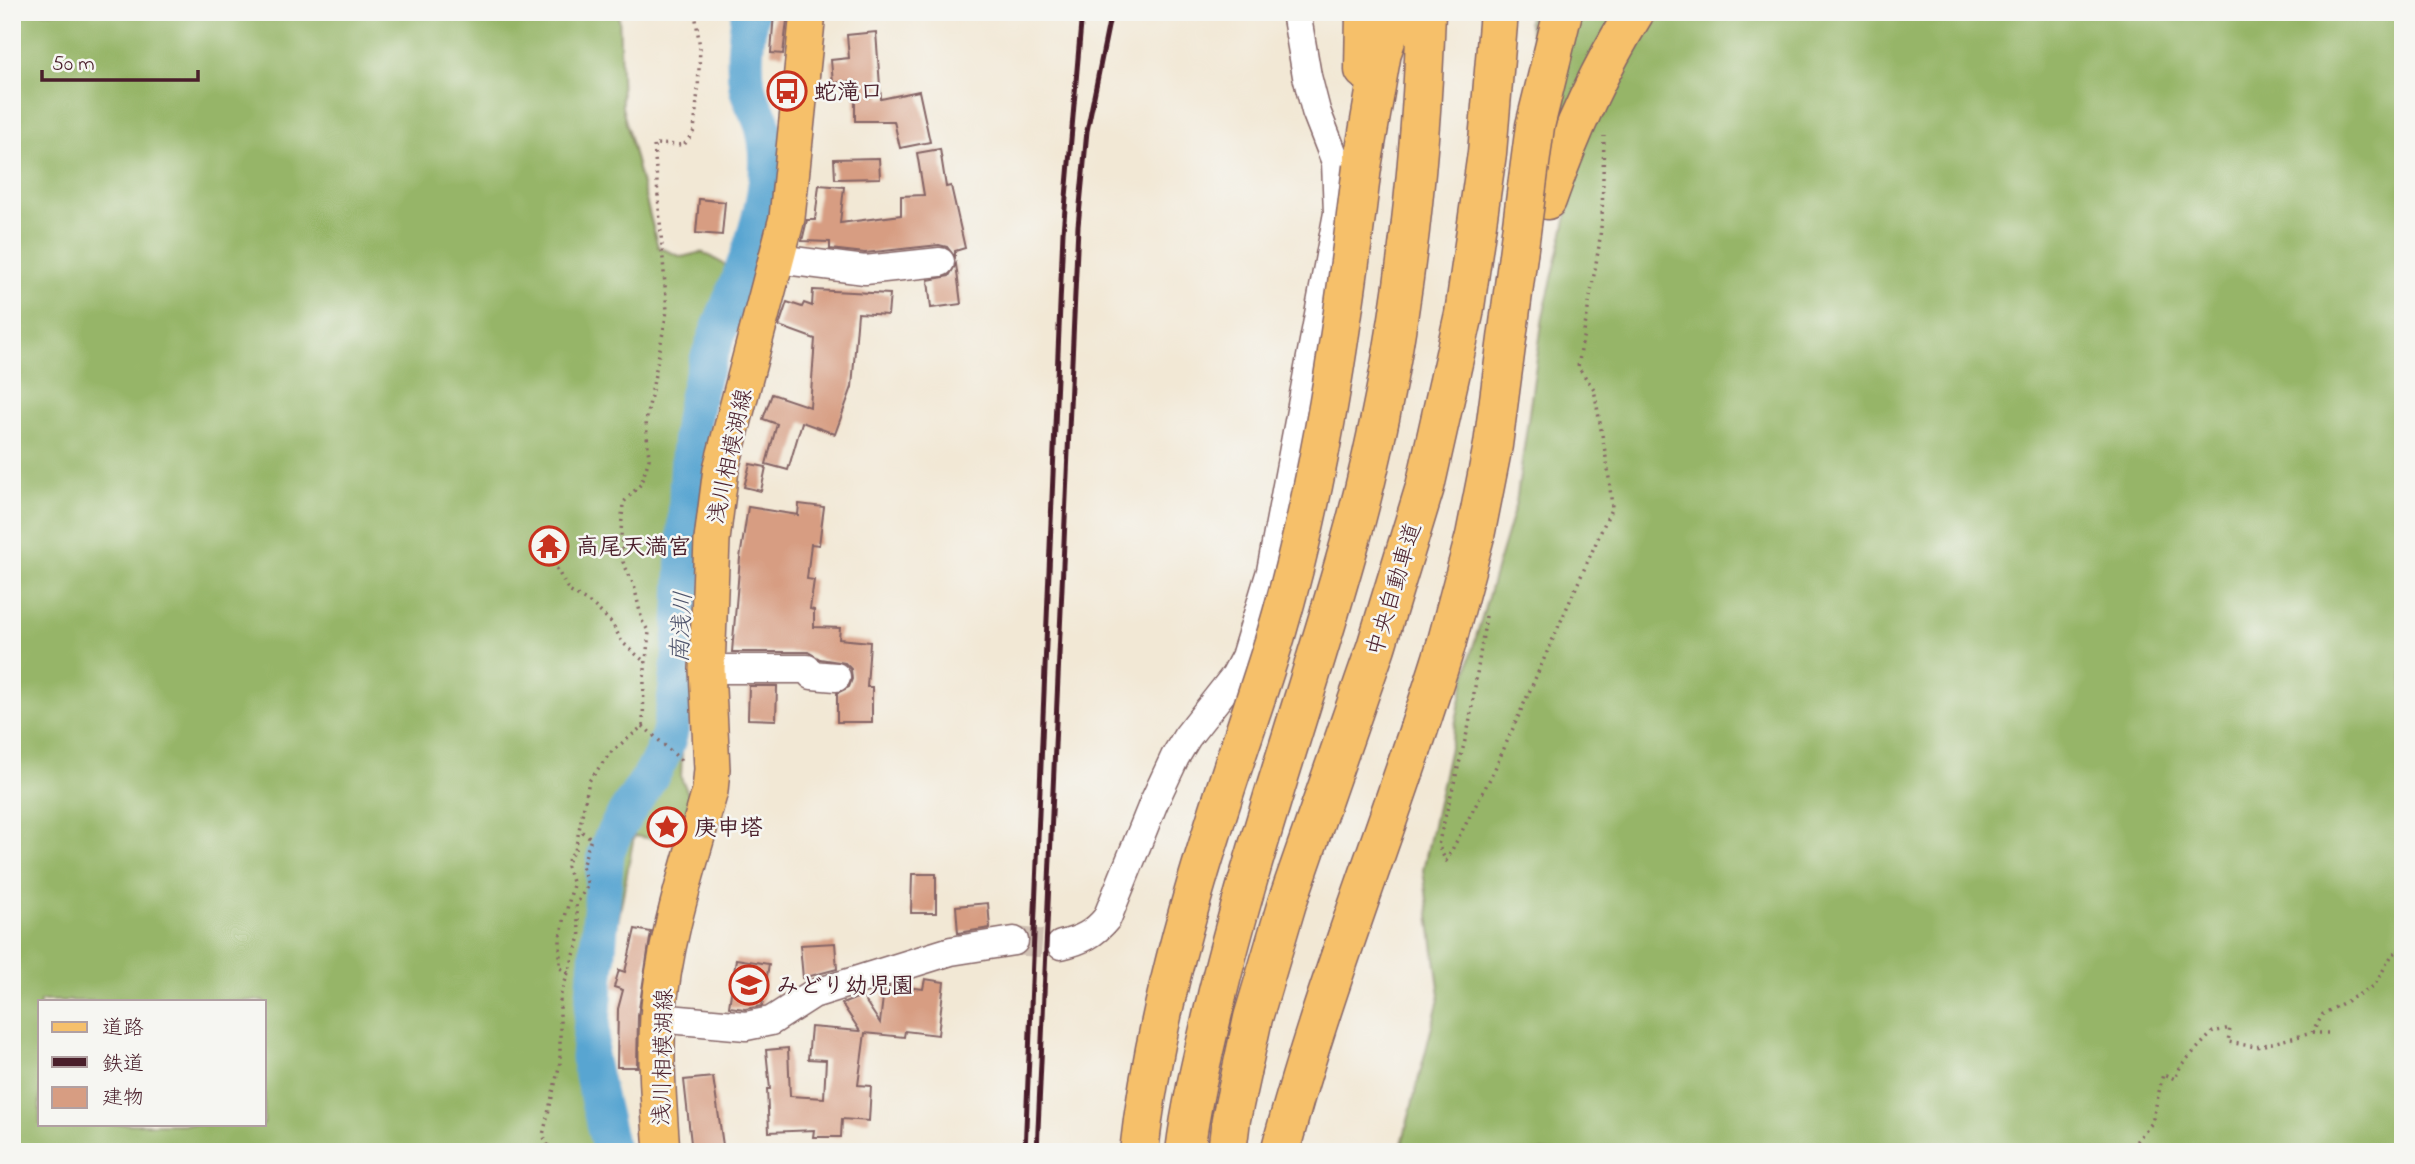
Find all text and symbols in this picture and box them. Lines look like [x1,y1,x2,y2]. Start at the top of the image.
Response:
scale bar [42,38,198,82]
text: 50 m [52,50,95,80]
bus stop icon: 蛇滝口 [766,70,808,112]
place label: 蛇滝口 [814,77,883,110]
street label: 浅川相模湖線 [701,386,762,527]
street label: 中央自動車道 [1359,519,1431,661]
temple icon: 高尾天満宮 [528,525,570,567]
place label: 高尾天満宮 [576,532,691,565]
water label: 南浅川 [664,590,703,664]
place icon: 庚申塔 [646,806,688,848]
place label: 庚申塔 [694,813,763,846]
school or university icon: みどり幼児園 [728,964,770,1006]
place label: みどり幼児園 [776,971,914,1004]
street label: 浅川相模湖線 [647,988,682,1126]
legend [38,1000,266,1126]
text: 道路 [102,1014,144,1044]
text: 鉄道 [102,1050,144,1080]
text: 建物 [102,1084,144,1114]

